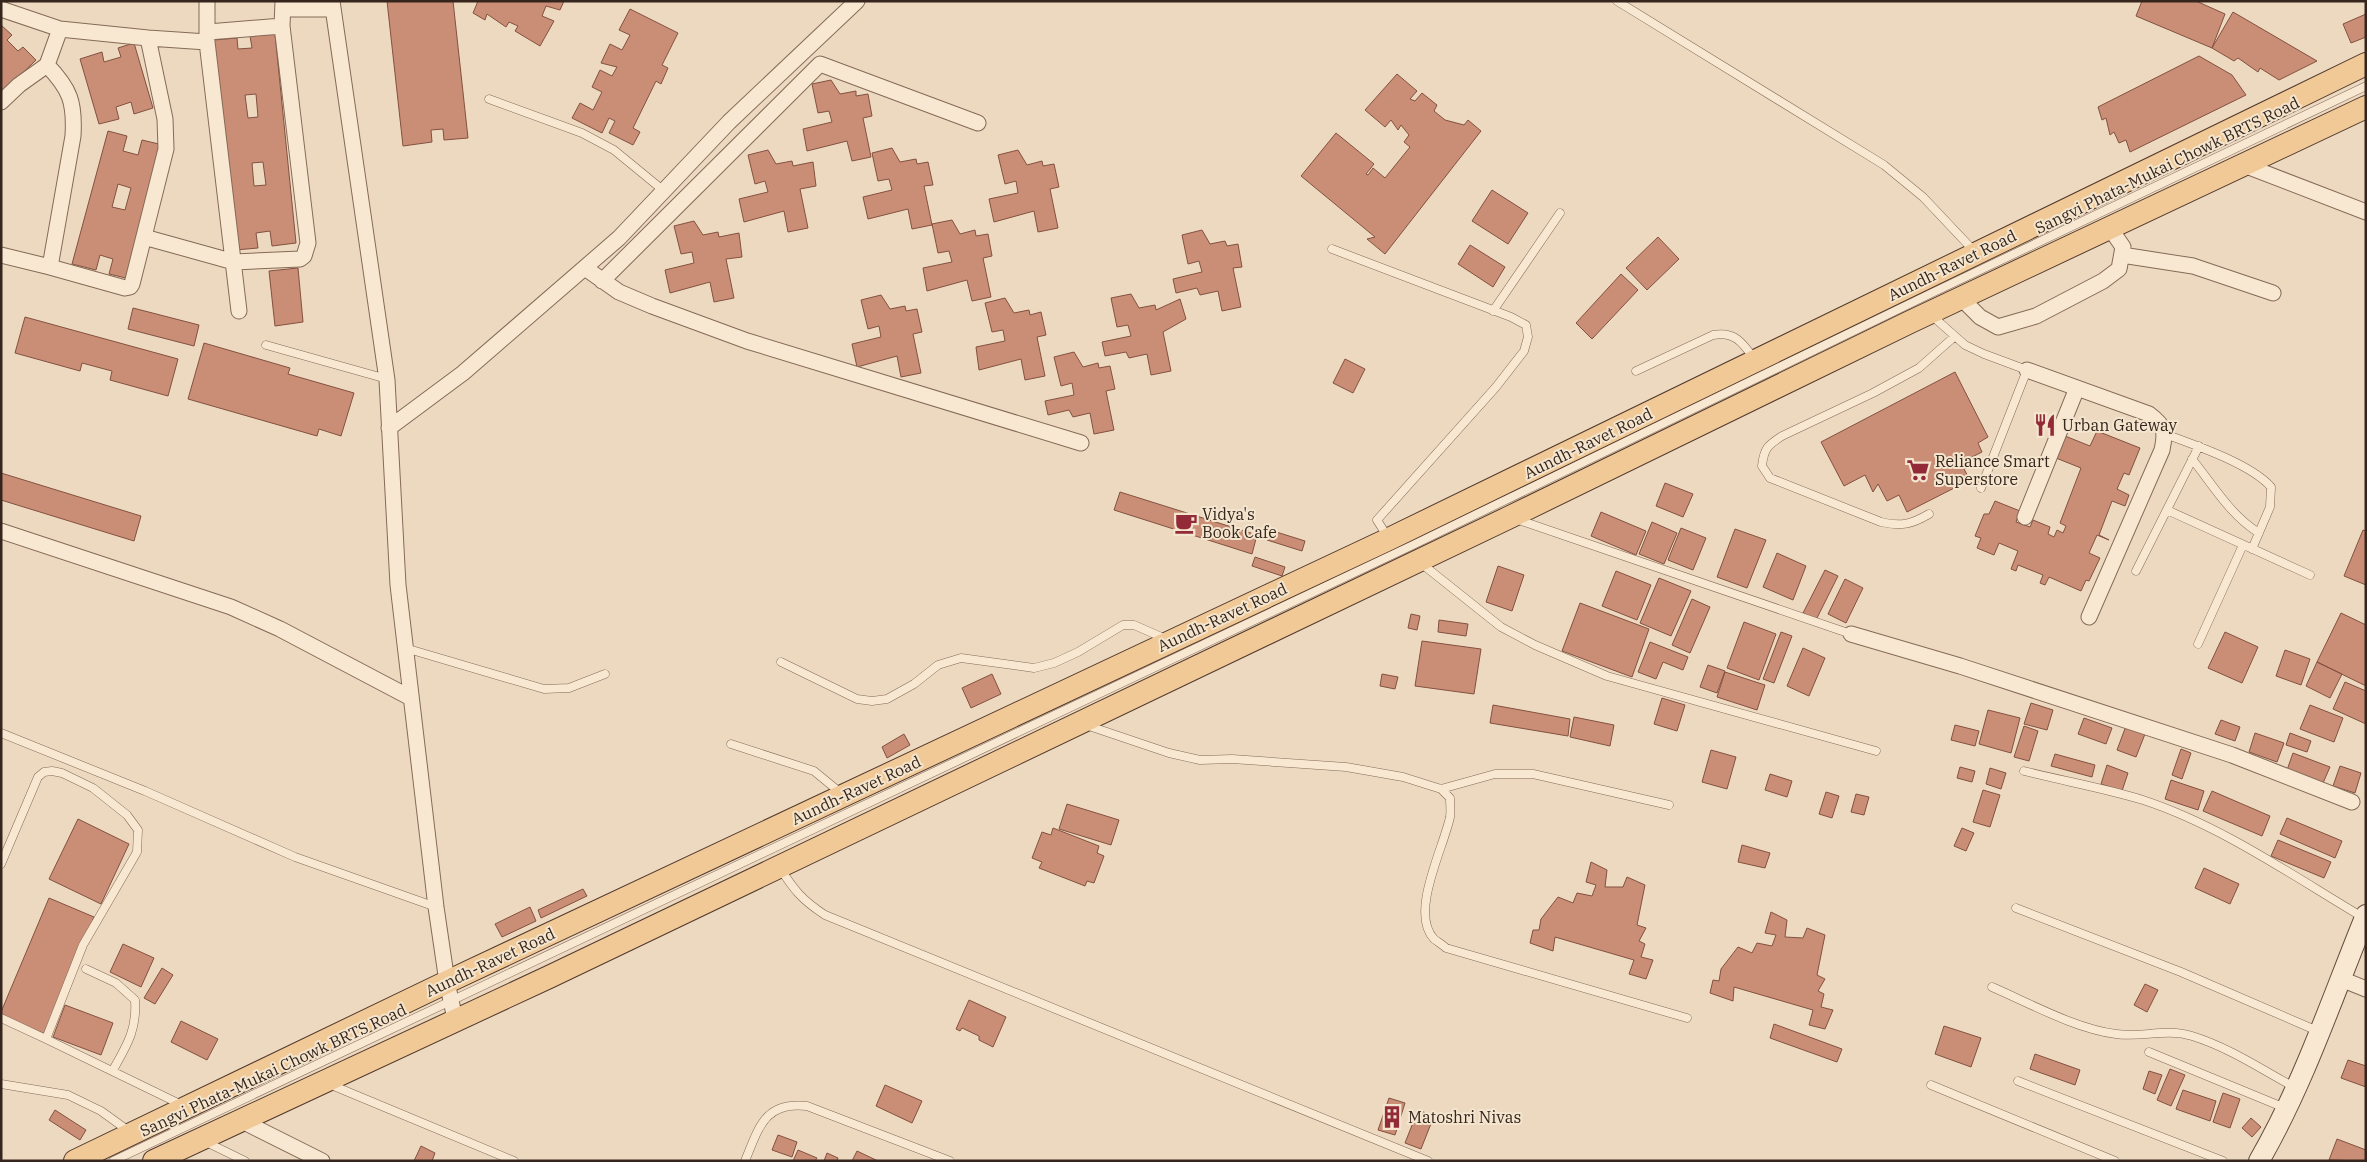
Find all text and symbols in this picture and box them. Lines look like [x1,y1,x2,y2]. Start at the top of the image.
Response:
street label: Sangvi Phata-Mukai Chowk BRTS Road [2031,92,2303,238]
street label: Aundh-Ravet Road [1884,225,2020,305]
street label: Aundh-Ravet Road [1520,403,1656,483]
restaurant icon: Urban Gateway [2032,412,2058,438]
place label: Urban Gateway [2062,415,2178,435]
place label: Reliance Smart Superstore [1935,451,2050,489]
supermarket icon: Reliance Smart Superstore [1905,457,1931,483]
place label: Vidya's Book Cafe [1202,504,1277,542]
cafe icon: Vidya's Book Cafe [1173,510,1199,536]
street label: Aundh-Ravet Road [1154,578,1290,656]
street label: Aundh-Ravet Road [788,751,924,829]
street label: Aundh-Ravet Road [422,923,558,1001]
street label: Sangvi Phata-Mukai Chowk BRTS Road [137,999,410,1141]
building icon: Matoshri Nivas [1379,1104,1405,1130]
place label: Matoshri Nivas [1408,1107,1521,1127]

